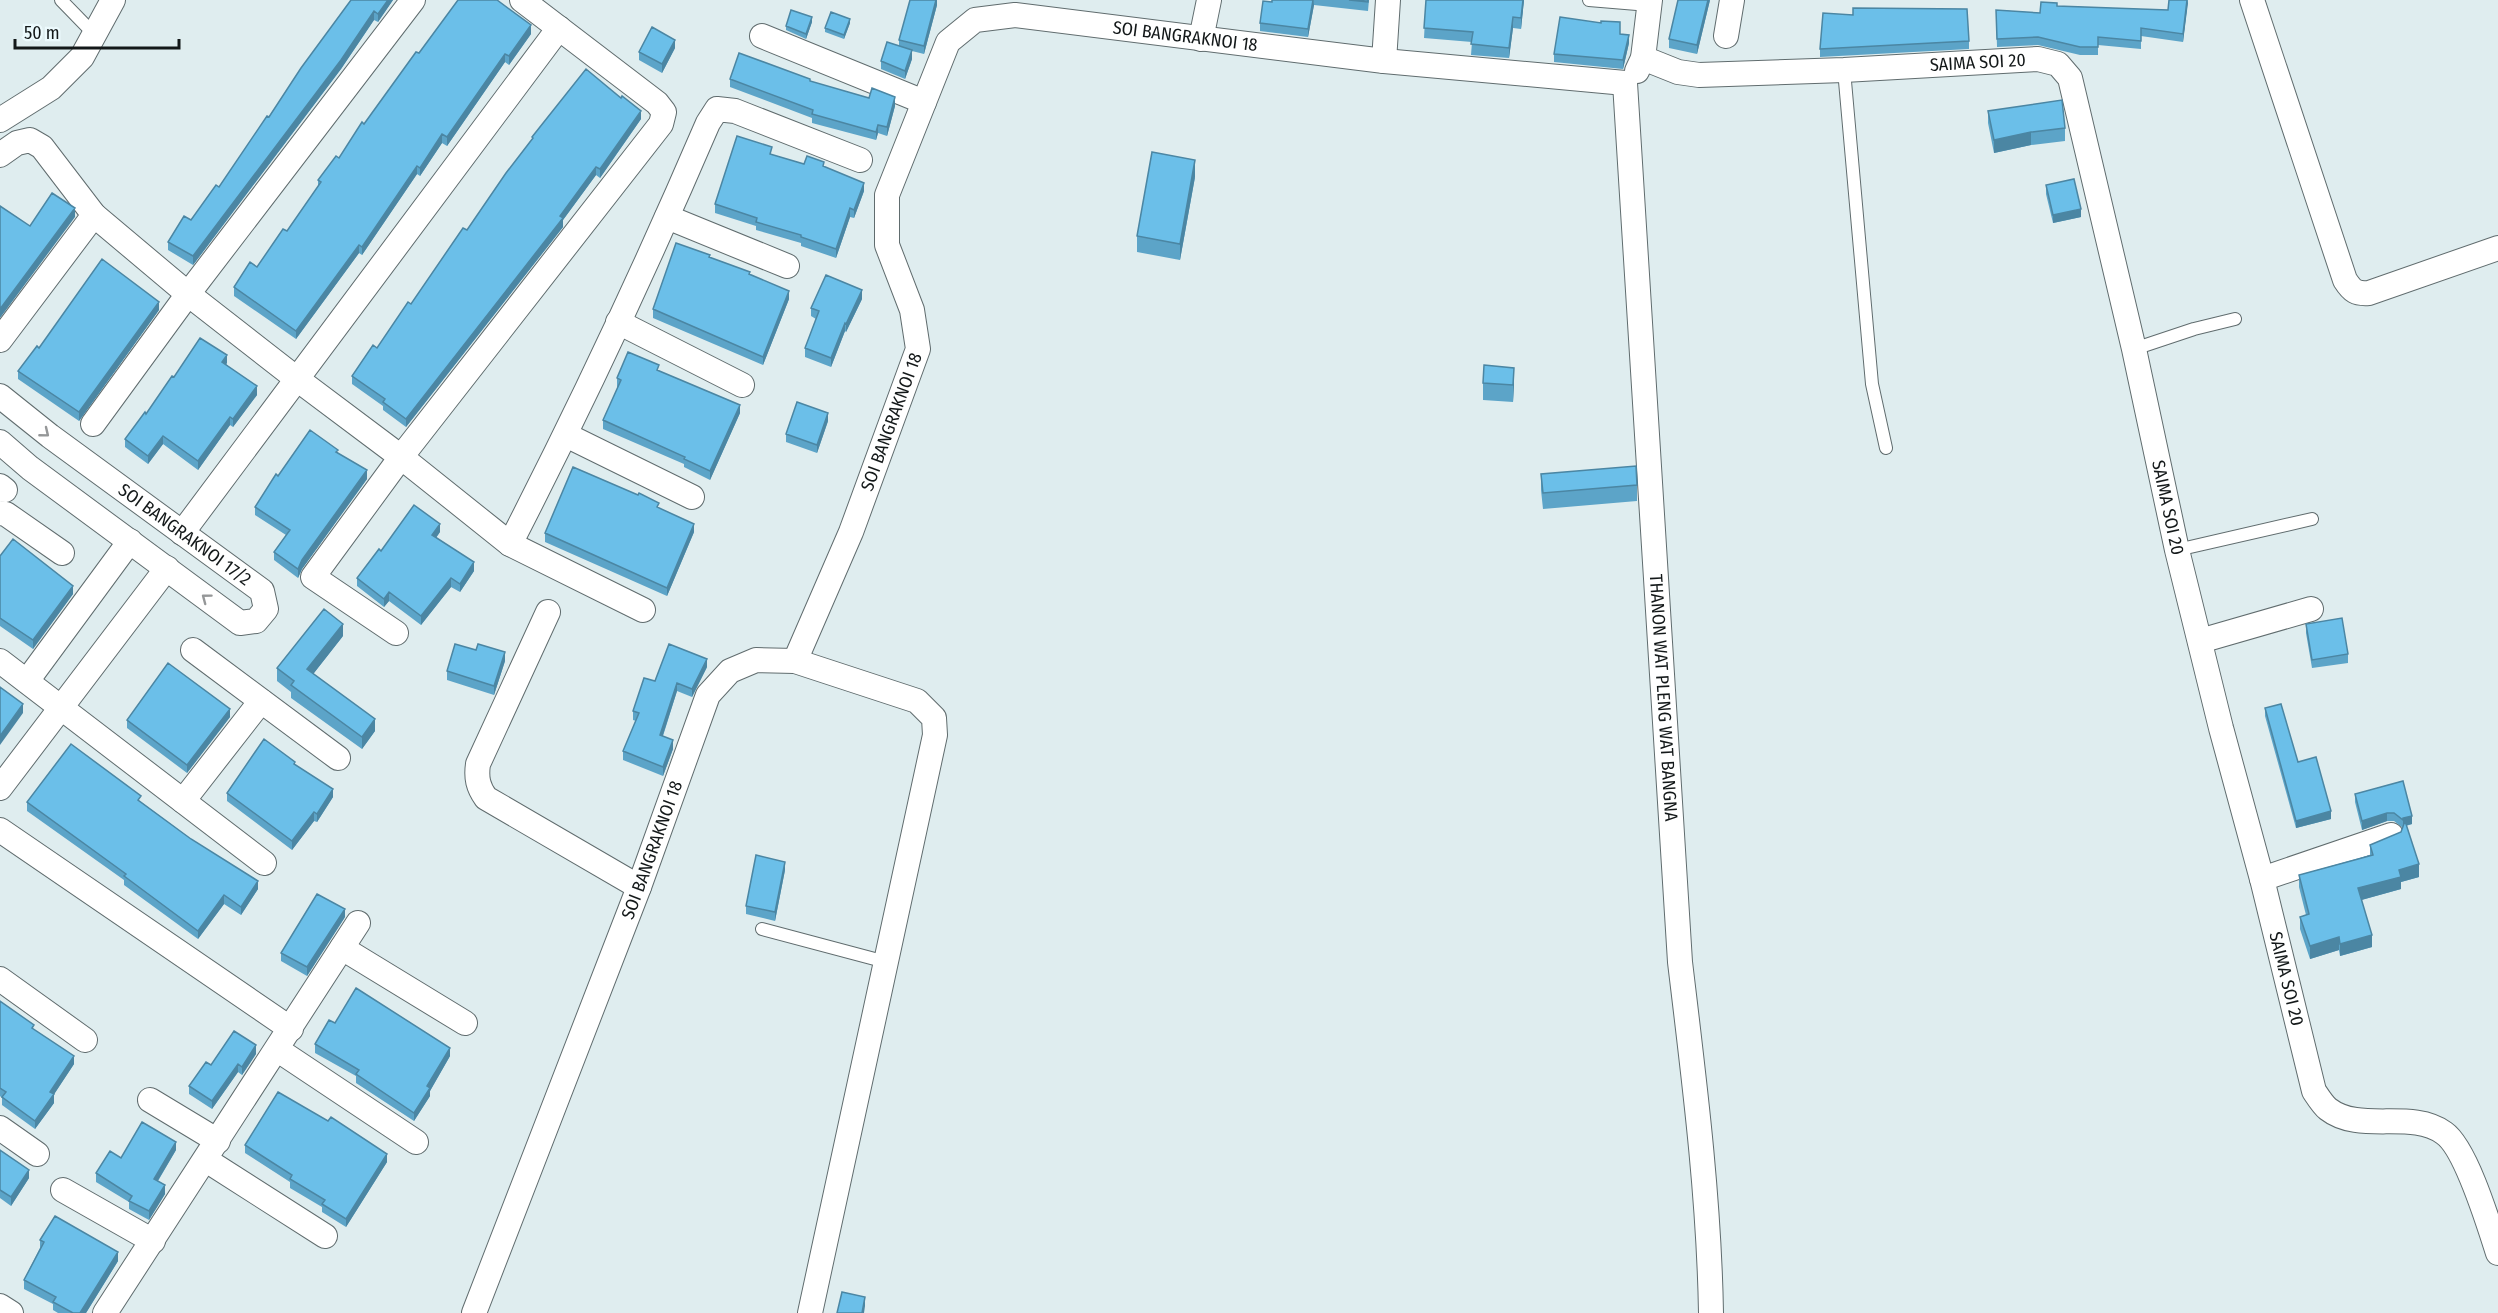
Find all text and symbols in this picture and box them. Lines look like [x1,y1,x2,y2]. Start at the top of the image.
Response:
scale bar [15,12,178,50]
street label: SOI BANGRAKNOI 18 [1112,16,1259,56]
text: 50 m [24,22,60,44]
street label: SAIMA SOI 20 [1929,49,2026,76]
street label: SOI BANGRAKNOI 18 [856,350,927,494]
one-way arrow [39,425,50,436]
street label: SAIMA SOI 20 [2147,458,2189,557]
street label: SOI BANGRAKNOI 17/2 [114,479,255,590]
street label: THANON WAT PLENG WAT BANGNA [1645,574,1682,823]
one-way arrow [202,594,213,605]
street label: SOI BANGRAKNOI 18 [617,778,687,922]
street label: SAIMA SOI 20 [2264,930,2309,1028]

